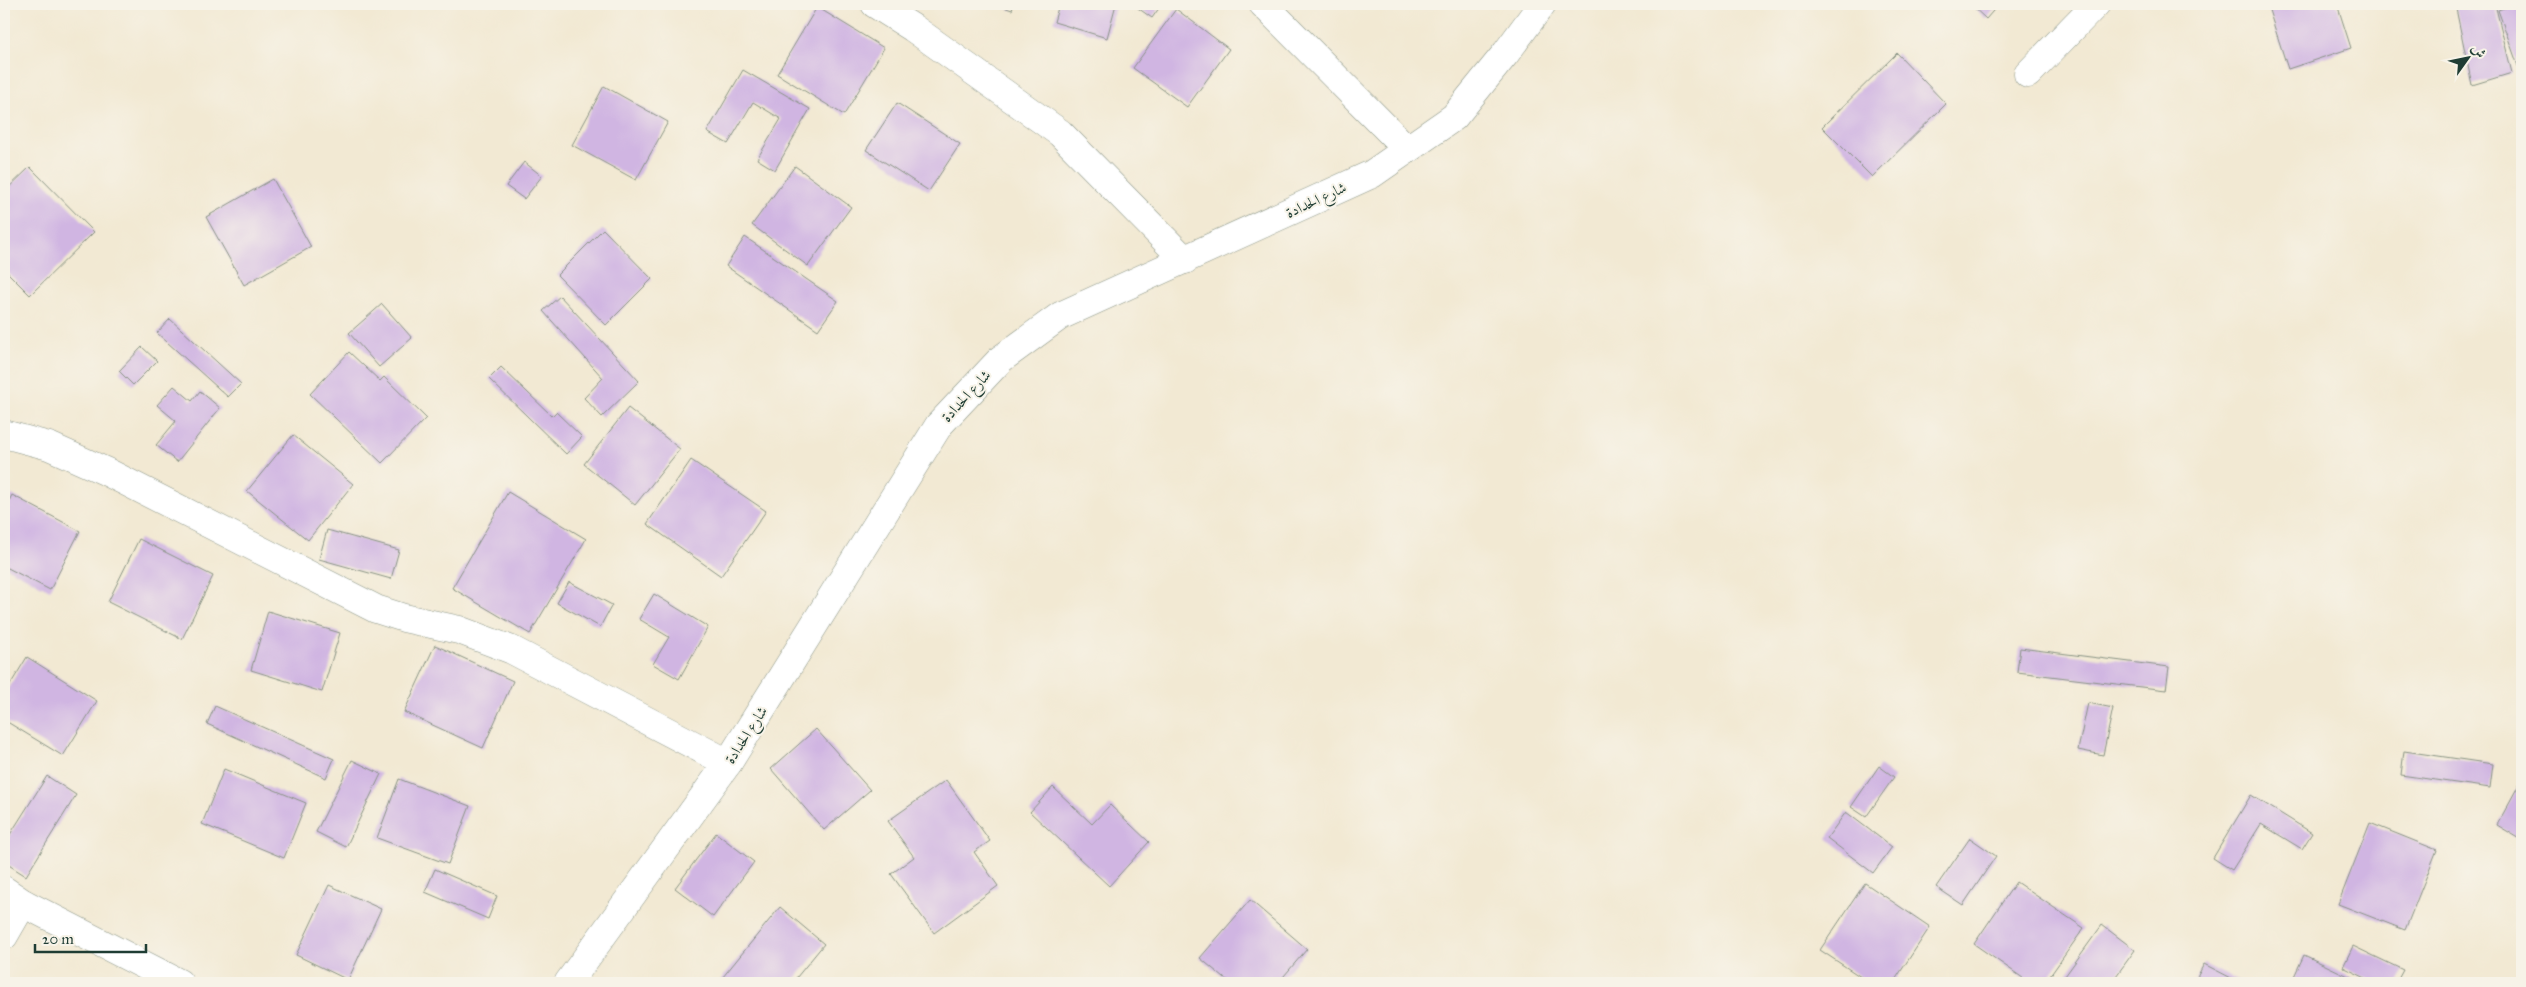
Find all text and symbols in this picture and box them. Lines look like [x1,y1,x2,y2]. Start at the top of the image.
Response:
north arrow [2444,32,2494,82]
text: ش [2468,41,2489,62]
street label: شارع الحدادة [1283,178,1351,225]
street label: شارع الحدادة [937,366,998,428]
street label: شارع الحدادة [721,703,774,769]
scale bar [35,922,146,954]
text: 20 m [42,930,74,948]

